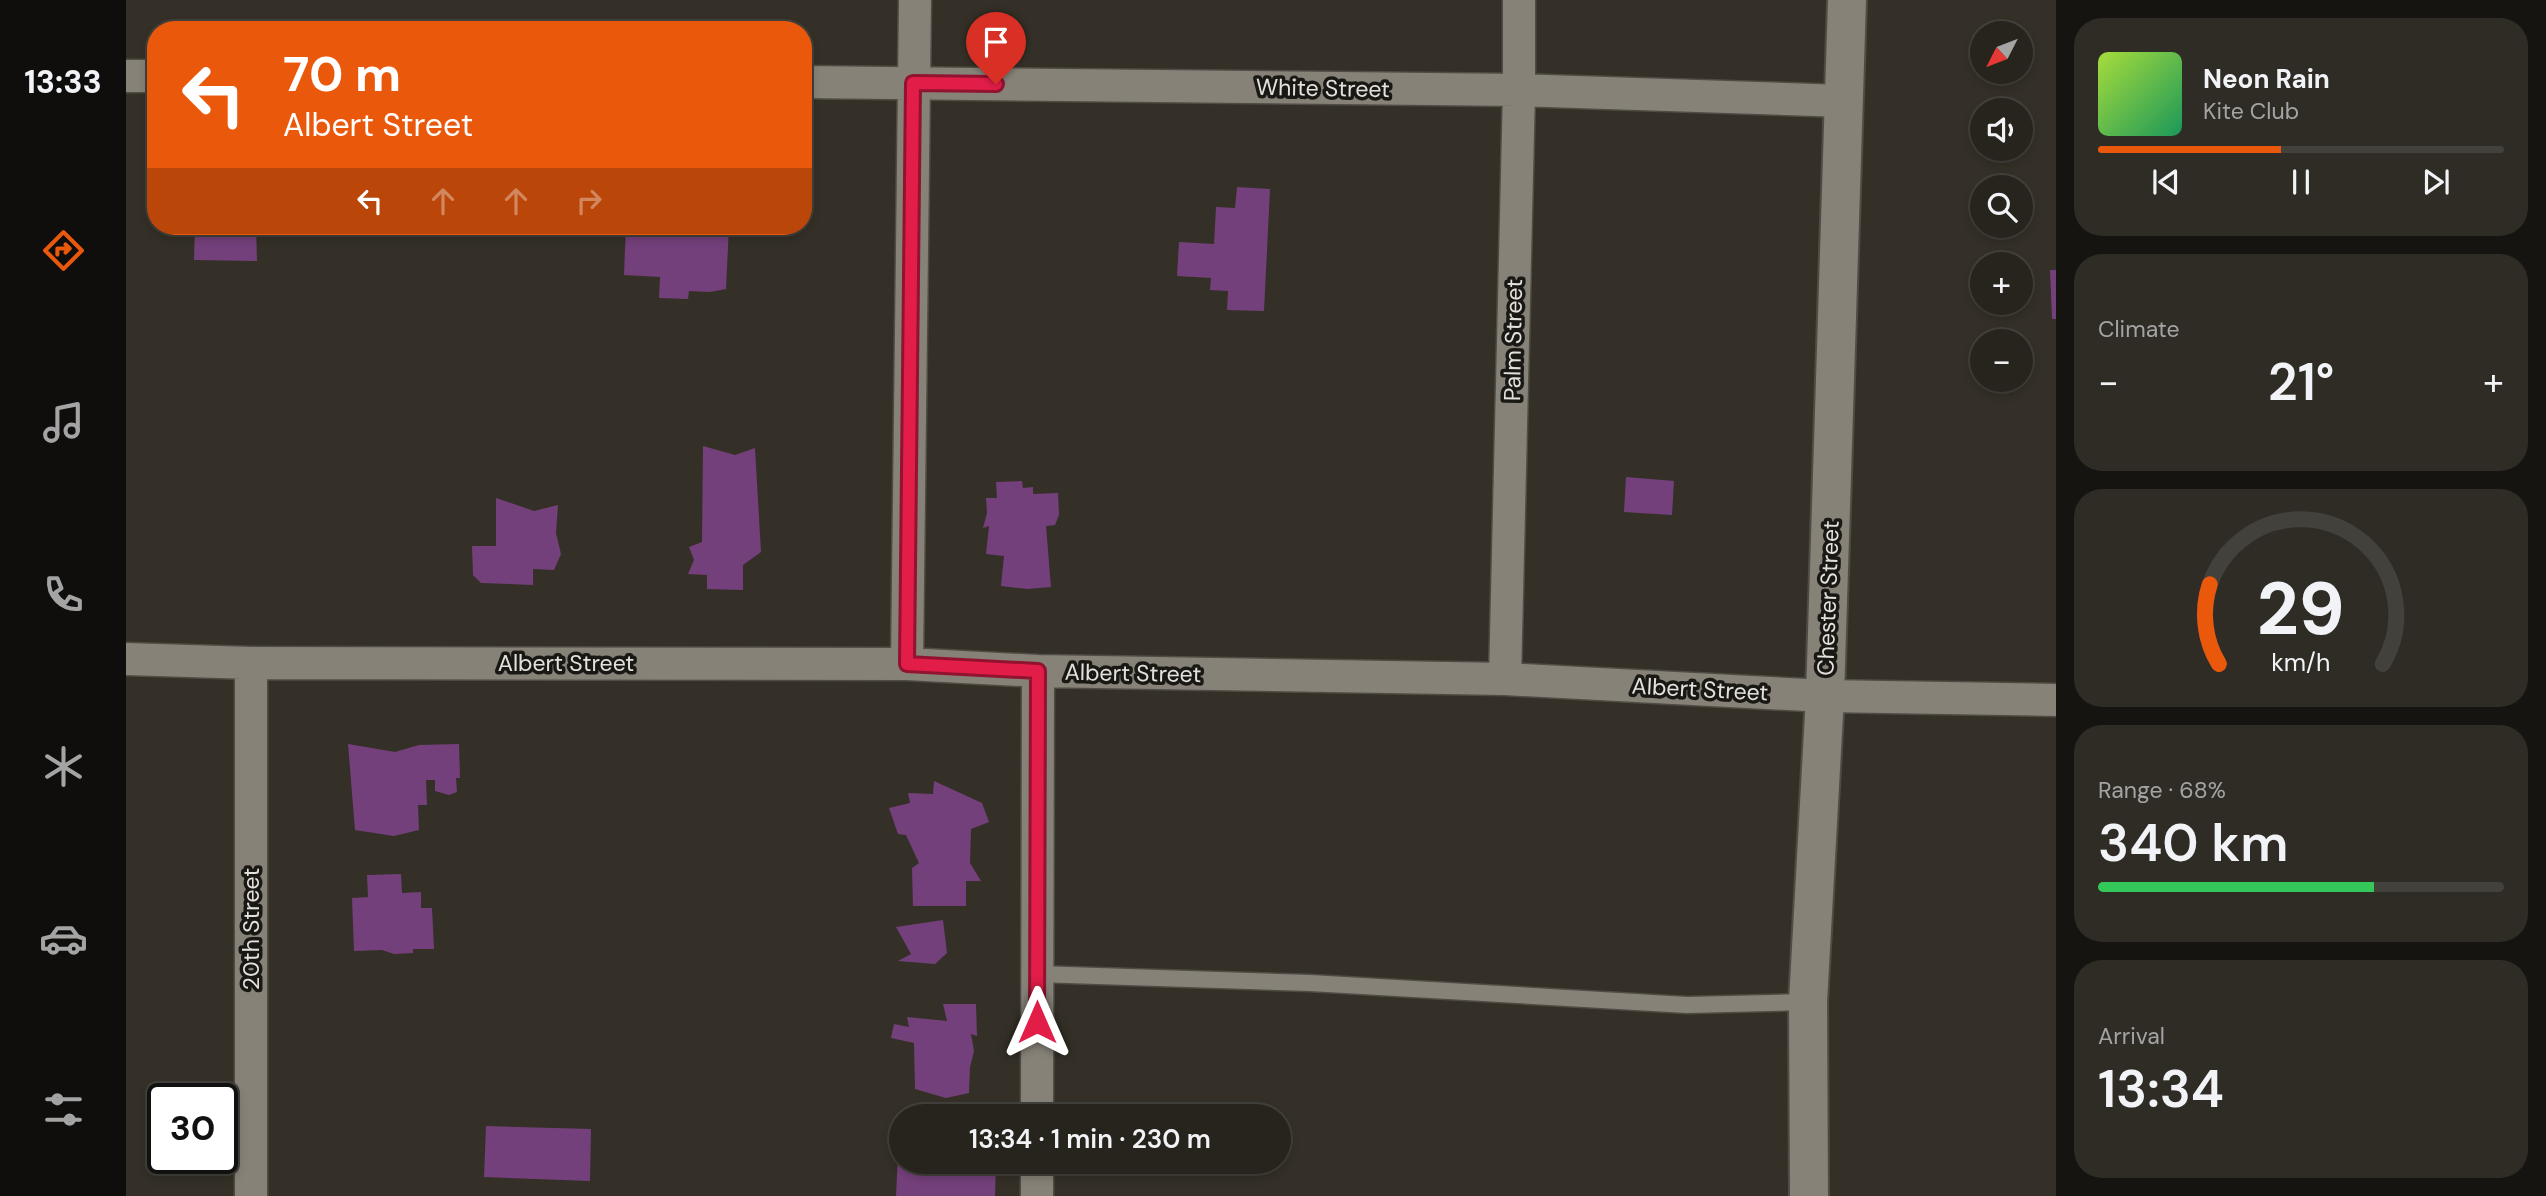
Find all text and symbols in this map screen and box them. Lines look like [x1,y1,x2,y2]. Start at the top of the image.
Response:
pin [966,12.0,1026,84]
north arrow [1970,21,2034,84]
map controls [1970,21,2033,392]
icon: arrive [977,23,1015,61]
text: 70 m [283,42,401,106]
icon: left [168,49,259,140]
text: 13:33 [24,61,102,103]
text: Neon Rain [2203,62,2330,96]
street label: White Street [1256,72,1390,104]
text: Kite Club [2203,96,2299,126]
button: sound [1970,98,2033,161]
text: Albert Street [283,104,473,146]
icon: previous [2147,163,2185,201]
icon: pause [2282,163,2320,201]
icon: next [2417,163,2455,201]
button: search [1970,175,2033,238]
icon: left [351,182,389,220]
icon: ahead [424,182,462,220]
icon: ahead [497,182,535,220]
icon: right [570,182,608,220]
icon: directions [39,226,88,275]
button: + [1970,252,2033,315]
street label: Palm Street [1497,279,1529,401]
text: Climate [2098,314,2180,344]
button: − [1970,329,2033,392]
text: 21° [2268,348,2334,416]
text: − [2098,357,2119,407]
text: + [2483,357,2504,407]
icon: music [39,398,88,447]
street label: Chester Street [1810,520,1846,676]
text: 29 [2257,562,2345,657]
icon: phone [39,570,88,619]
text: km/h [2271,646,2331,679]
street label: Albert Street [498,648,634,678]
street label: Albert Street [1064,657,1202,689]
street label: Albert Street [1631,670,1769,708]
icon: climate [39,742,88,791]
text: Range · 68% [2098,775,2226,805]
text: 340 km [2098,809,2288,877]
street label: 20th Street [236,868,266,990]
icon: car [39,914,88,963]
position arrow [1000,985,1074,1059]
text: Arrival [2098,1021,2165,1051]
text: 13:34 [2098,1055,2224,1123]
speed limit sign: 30 [147,1083,238,1174]
icon: filters [39,1085,88,1134]
text: 13:34 · 1 min · 230 m [969,1122,1211,1156]

